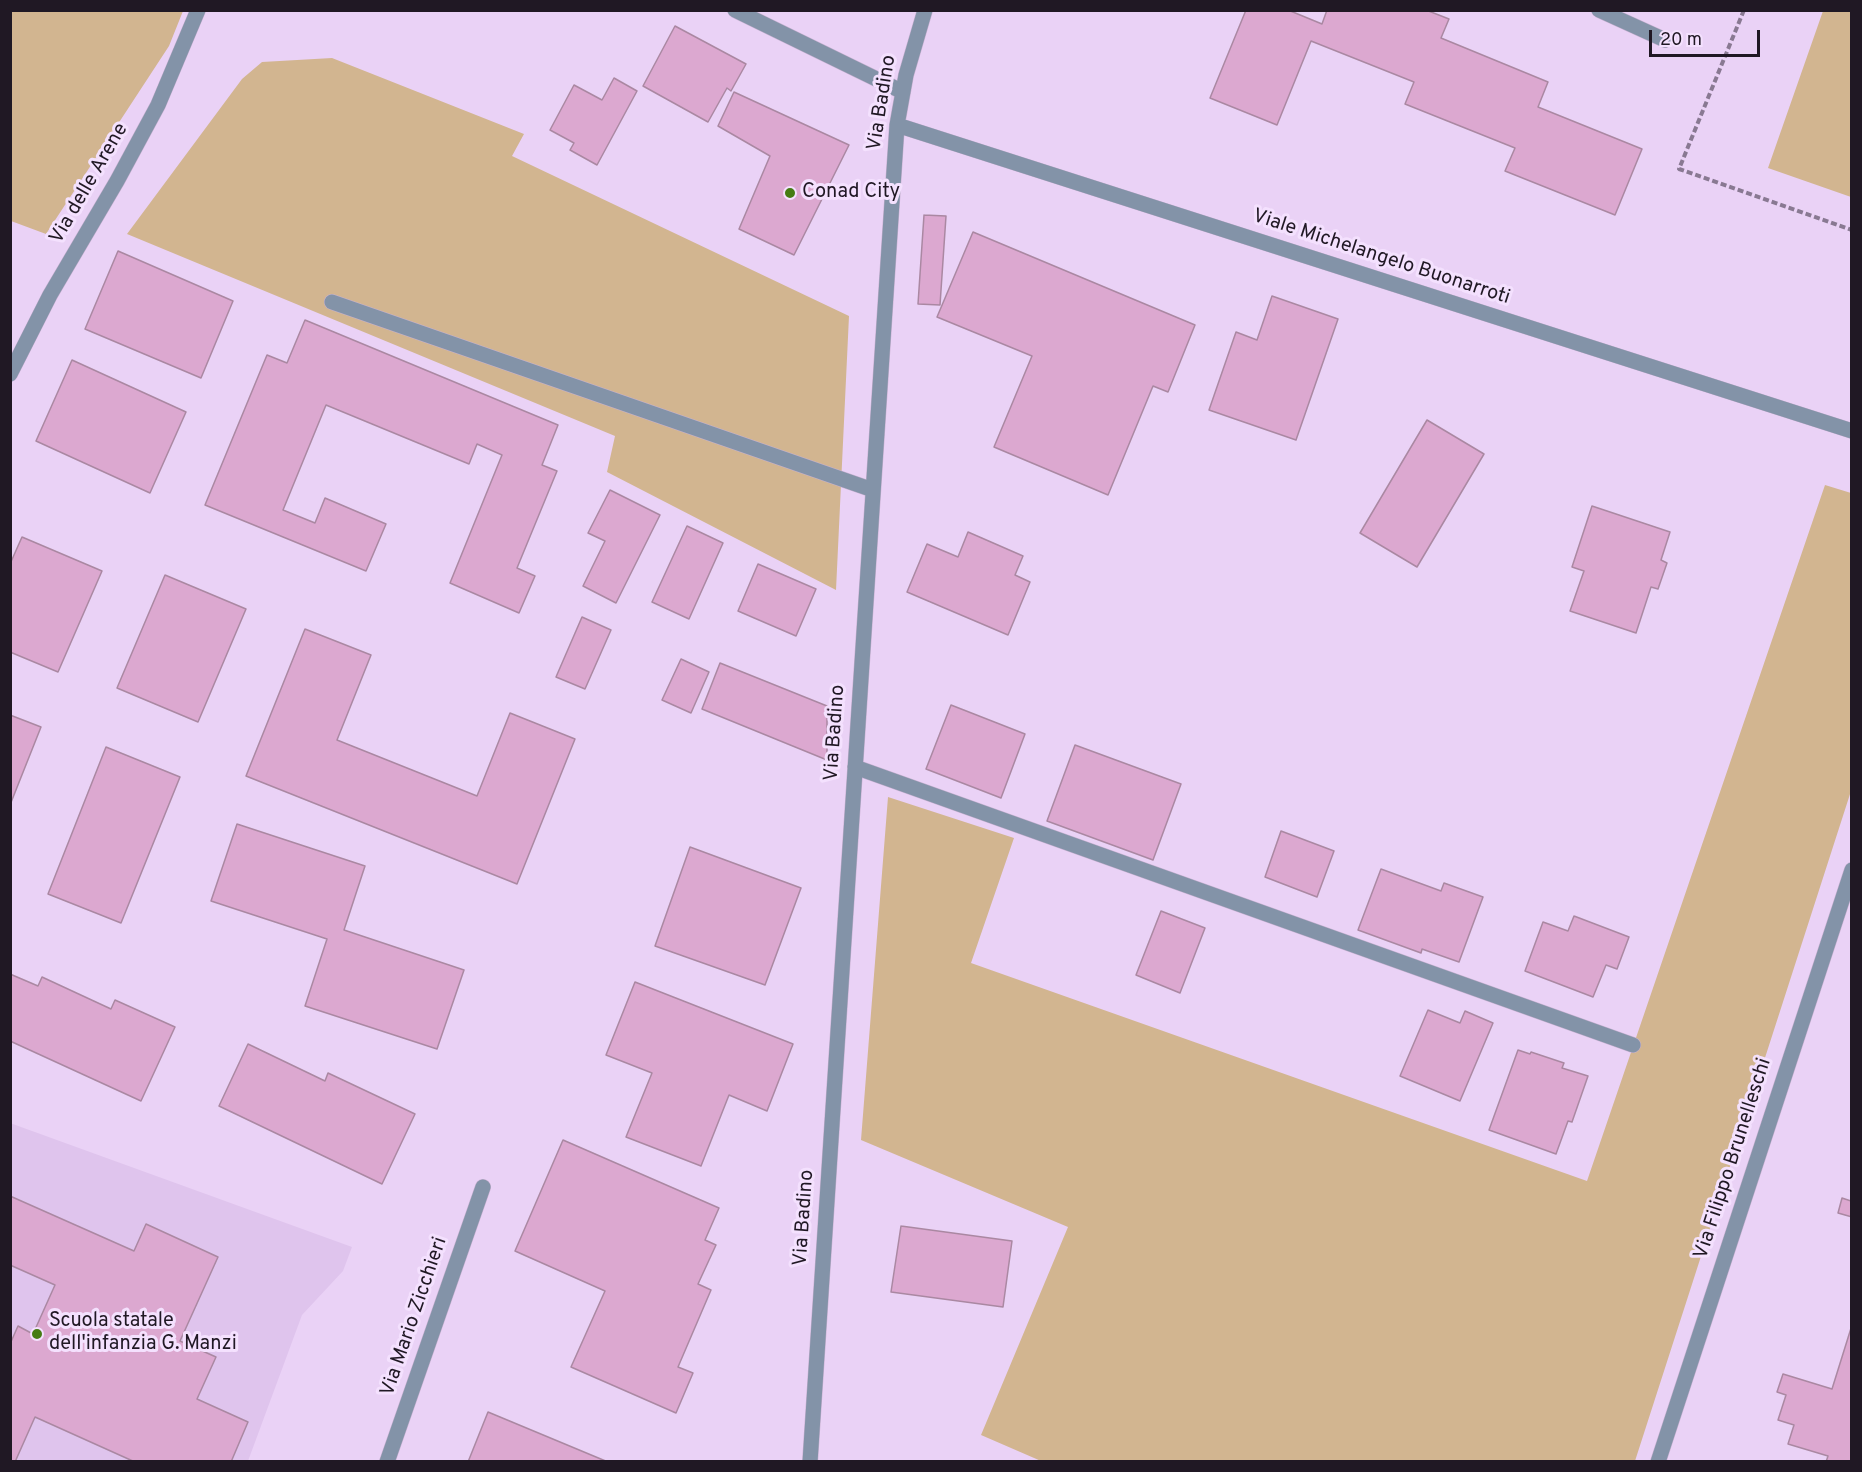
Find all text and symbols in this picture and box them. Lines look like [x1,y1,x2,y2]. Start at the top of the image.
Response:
scale bar [1652,18,1763,56]
text: 20 m [1660,29,1702,52]
street label: Via Badino [864,53,902,153]
street label: Via delle Arene [46,119,134,249]
place label: Conad City [802,181,900,205]
marker: Conad City [783,186,797,200]
street label: Viale Michelangelo Buonarroti [1249,205,1513,311]
street label: Via Badino [821,684,851,782]
street label: Via Filippo Brunelleschi [1690,1056,1778,1262]
street label: Via Badino [790,1169,820,1267]
street label: Via Mario Zicchieri [377,1234,453,1400]
place label: Scuola statale dell'infanzia G. Manzi [49,1310,237,1357]
marker: Scuola statale dell'infanzia G. Manzi [30,1327,44,1341]

